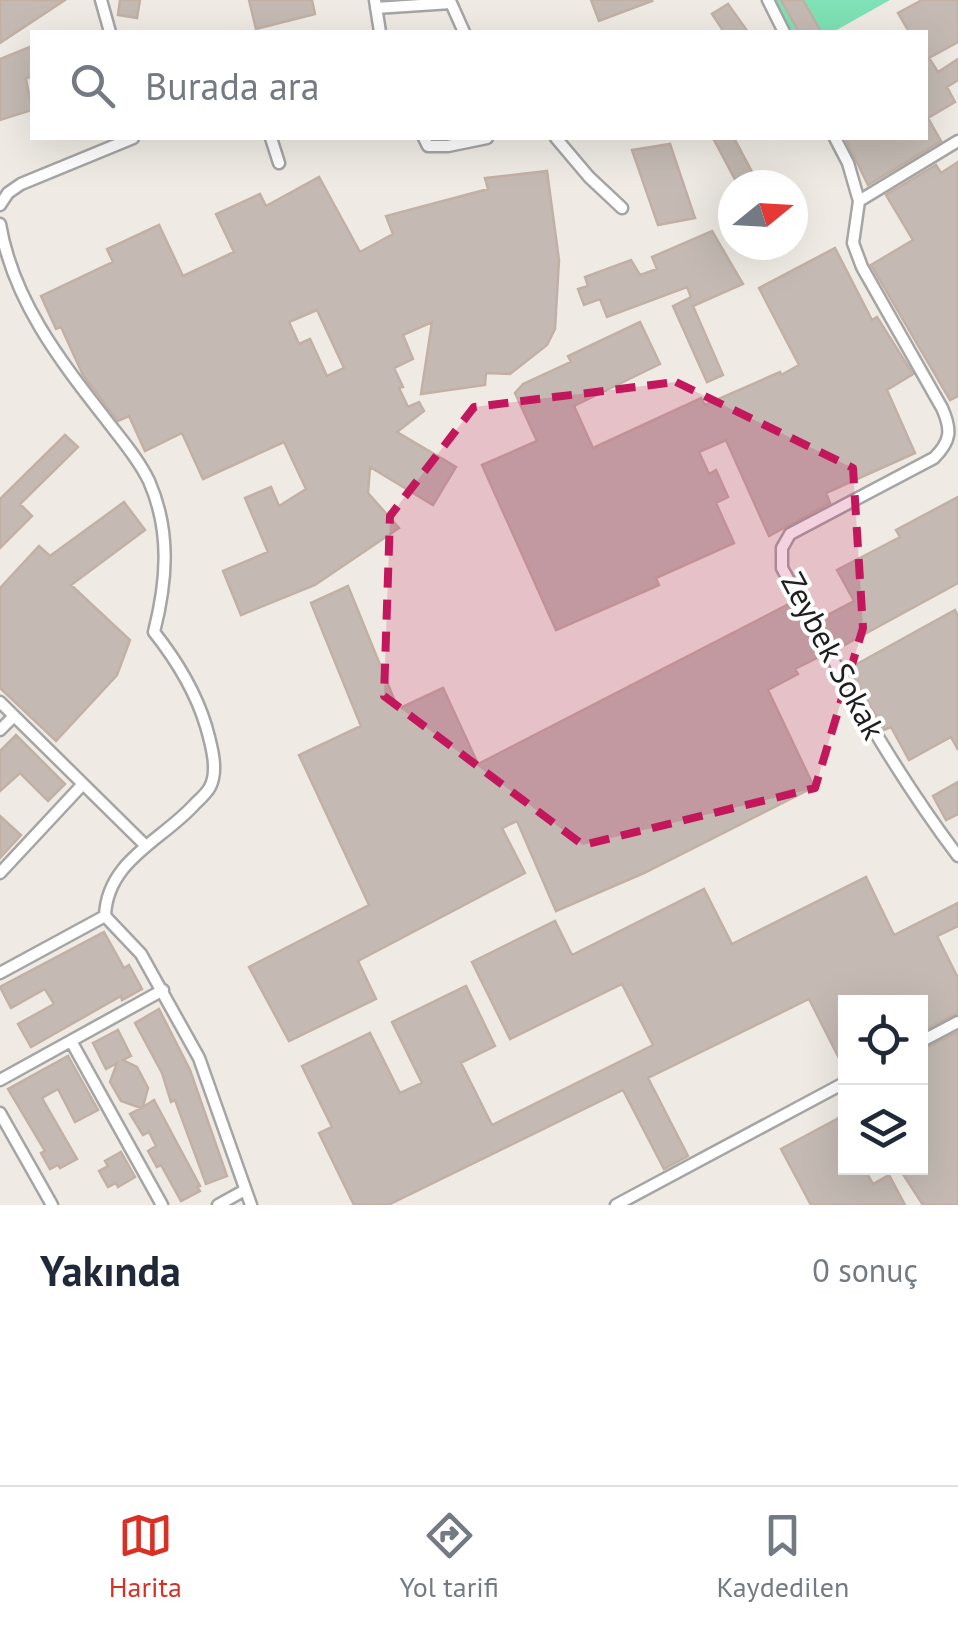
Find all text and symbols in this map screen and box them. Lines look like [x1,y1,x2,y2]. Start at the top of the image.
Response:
search box [30,30,928,140]
icon: search [65,58,120,113]
text: Burada ara [145,61,320,110]
north arrow [718,170,808,260]
street label: Zeybek Sokak [772,565,896,747]
map controls [838,995,928,1175]
button: locate [838,995,928,1085]
button: layers [838,1085,928,1175]
text: Yakında [40,1243,181,1298]
text: 0 sonuç [812,1249,918,1291]
tab: Harita [109,1508,182,1605]
tab: Yol tarifi [399,1508,499,1605]
tab: Kaydedilen [716,1508,849,1605]

